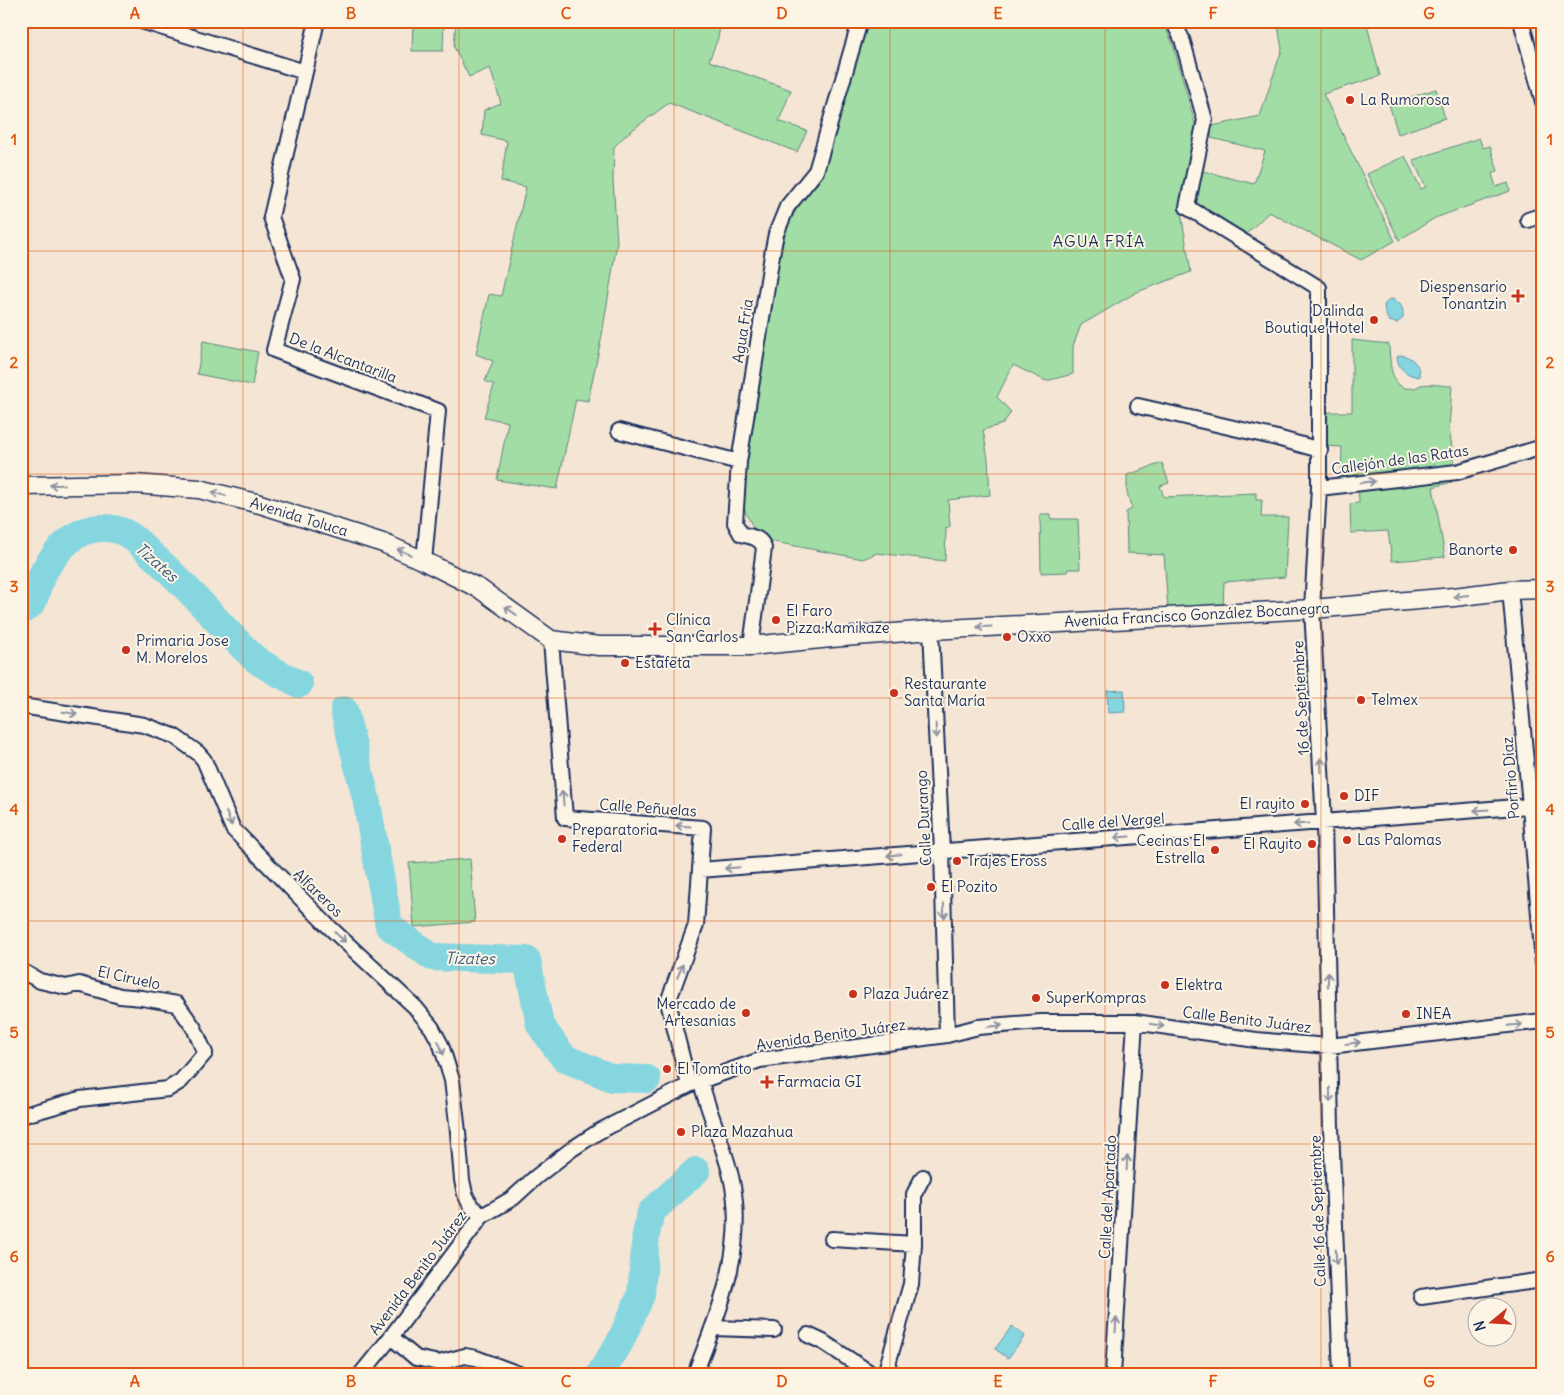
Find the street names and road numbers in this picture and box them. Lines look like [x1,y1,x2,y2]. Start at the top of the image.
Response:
street label: Agua Fría [728,297,757,364]
street label: De la Alcantarilla [287,328,400,387]
street label: Callejón de las Ratas [1330,440,1470,479]
street label: Avenida Toluca [248,493,351,541]
street label: Avenida Francisco González Bocanegra [1064,598,1331,631]
street label: 16 de Septiembre [1288,640,1313,756]
street label: Porfirio Díaz [1497,736,1524,820]
street label: Calle Durango [911,770,936,867]
street label: Calle Peñuelas [599,795,697,820]
street label: Calle del Vergel [1061,808,1165,835]
street label: Alfareros [290,865,347,921]
street label: El Ciruelo [96,962,162,993]
street label: Calle Benito Juárez [1182,1002,1312,1037]
street label: Avenida Benito Juárez [755,1015,907,1054]
street label: Calle del Apartado [1095,1134,1120,1259]
street label: Calle 16 de Septiembre [1305,1135,1330,1287]
street label: Avenida Benito Juárez [365,1207,471,1339]

